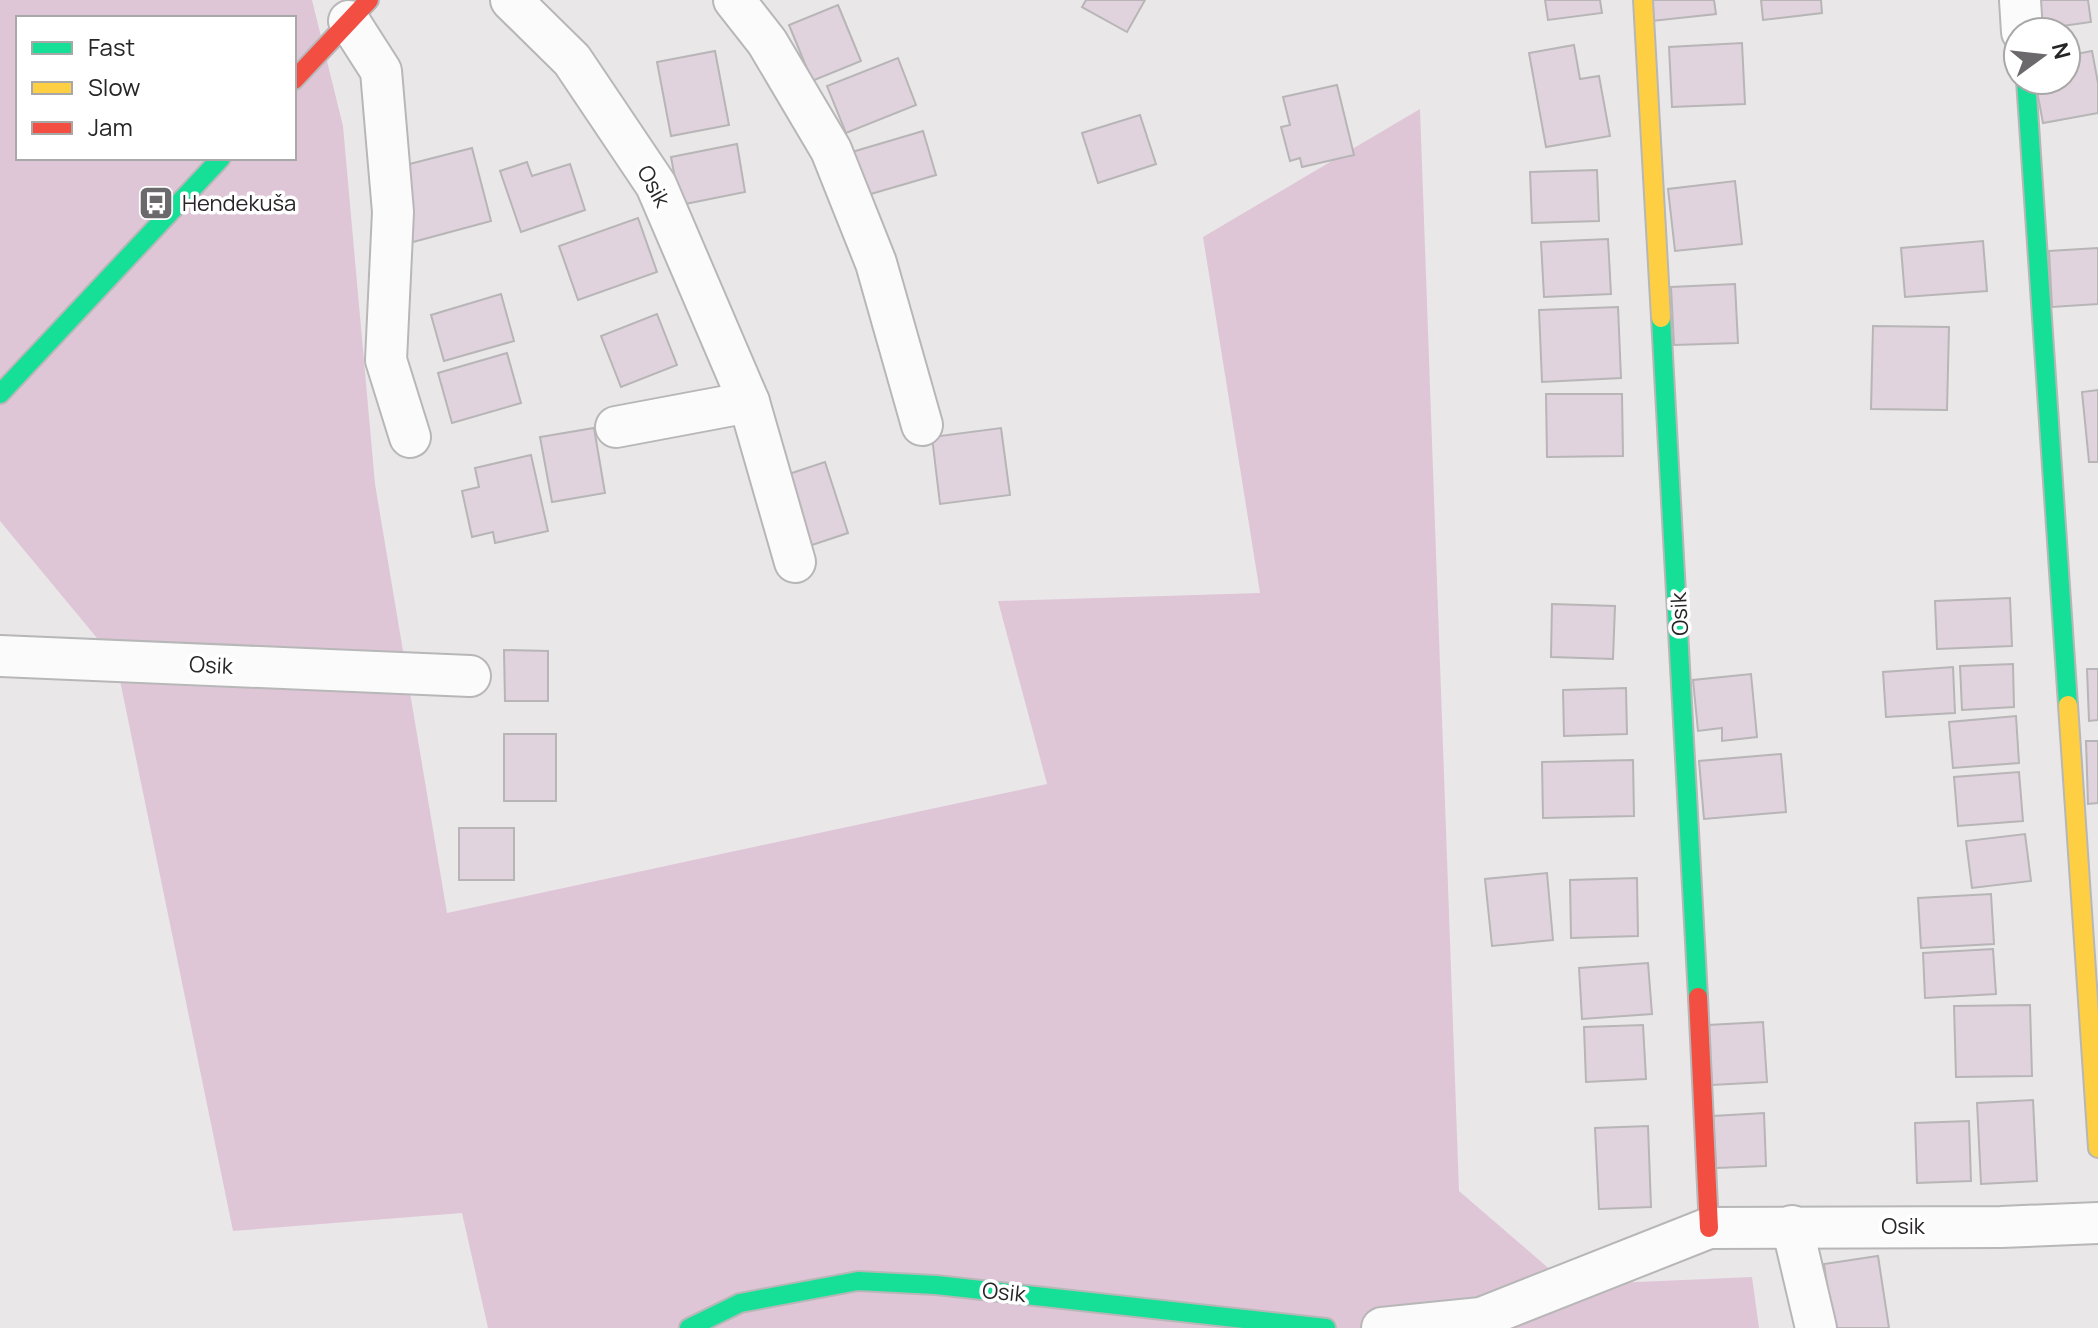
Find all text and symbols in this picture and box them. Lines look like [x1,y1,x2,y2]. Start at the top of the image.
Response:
legend [16,16,296,160]
north arrow [2002,16,2082,96]
text: Fast [88,30,135,63]
text: N [2045,39,2078,62]
text: Slow [88,70,141,103]
text: Jam [88,110,133,143]
street label: Osik [630,160,678,213]
bus stop icon: Hendekuša [137,184,175,222]
place label: Hendekuša [182,188,296,218]
street label: Osik [1663,590,1695,637]
street label: Osik [188,649,235,681]
street label: Osik [1881,1211,1926,1241]
street label: Osik [981,1275,1028,1309]

